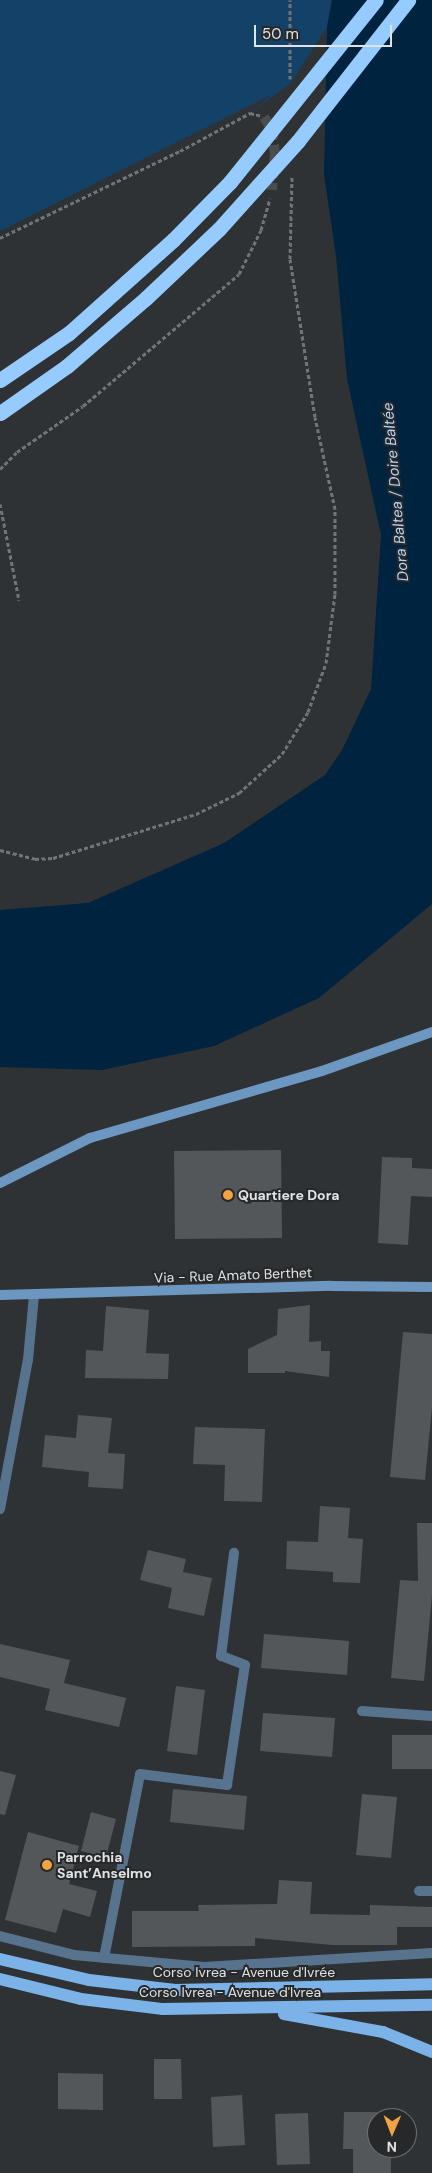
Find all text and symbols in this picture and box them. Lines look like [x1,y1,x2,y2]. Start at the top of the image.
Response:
scale bar [257,15,394,47]
text: 50 m [262,24,299,44]
water label: Dora Baltea / Doire Baltée [379,402,413,582]
place label: Quartiere Dora [238,1187,340,1203]
marker: Quartiere Dora [222,1189,234,1201]
street label: Via - Rue Amato Berthet [154,1264,312,1286]
place label: Parrochia Sant’Anselmo [57,1849,152,1881]
marker: Parrochia Sant’Anselmo [41,1859,53,1871]
street label: Corso Ivrea - Avenue d'Ivrée [153,1964,335,1980]
street label: Corso Ivrea - Avenue d'Ivrea [139,1984,321,2000]
north arrow [367,2108,417,2158]
text: N [386,2138,397,2156]

